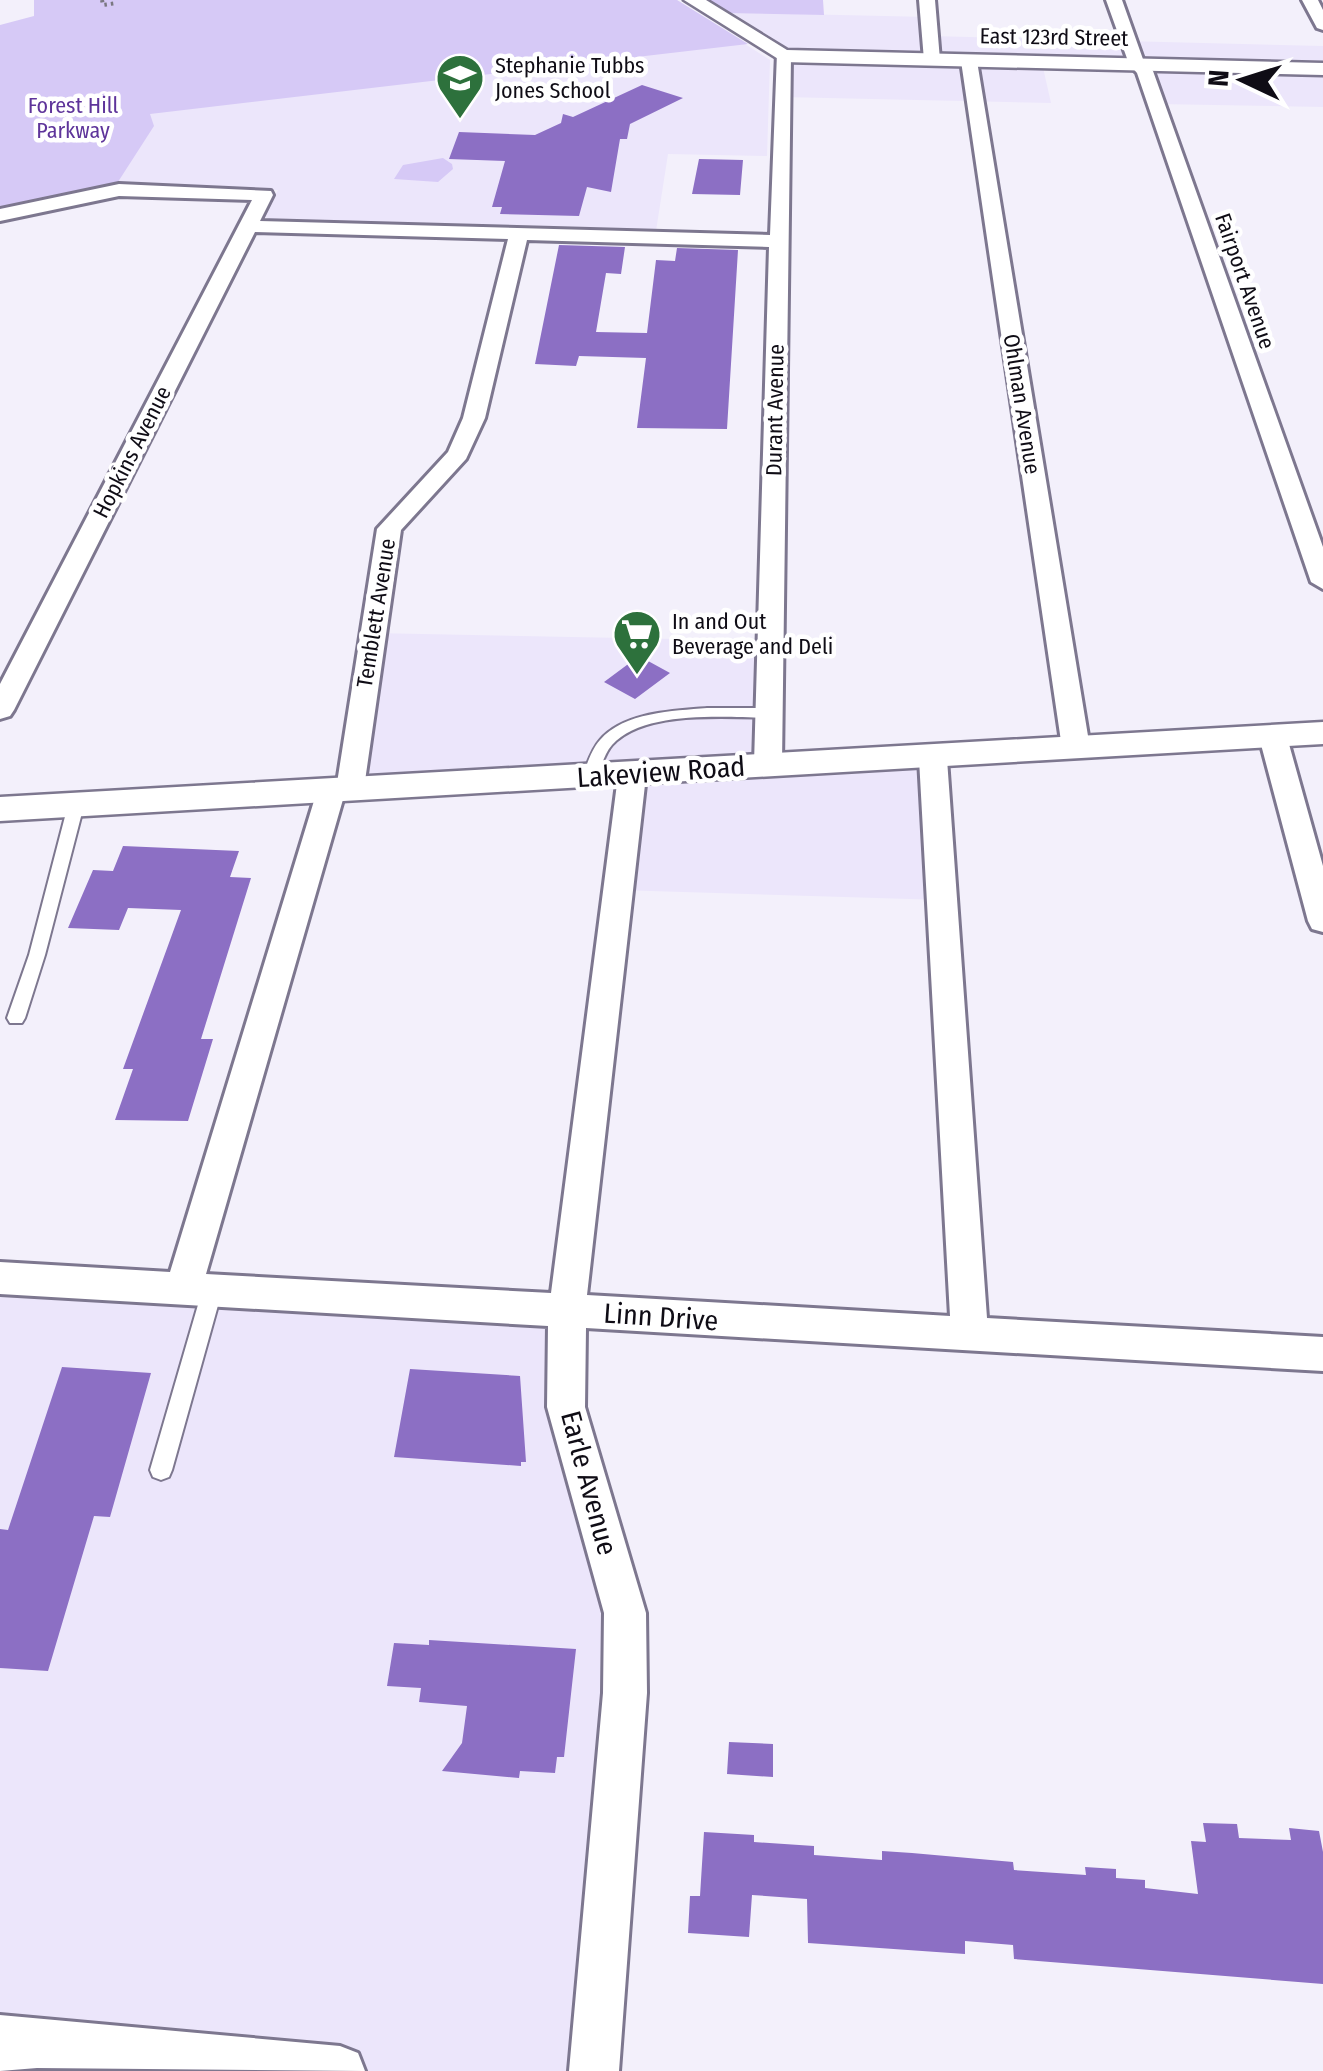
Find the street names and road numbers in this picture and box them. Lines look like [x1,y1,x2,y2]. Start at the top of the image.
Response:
street label: East 123rd Street [979,22,1129,52]
street label: Fairport Avenue [1209,210,1281,352]
street label: Ohlman Avenue [998,332,1046,476]
street label: Durant Avenue [760,344,790,476]
street label: Hopkins Avenue [87,381,177,523]
street label: Temblett Avenue [351,536,401,690]
street label: Lakeview Road [576,750,746,794]
street label: Linn Drive [603,1297,719,1337]
street label: Earle Avenue [554,1407,624,1559]

